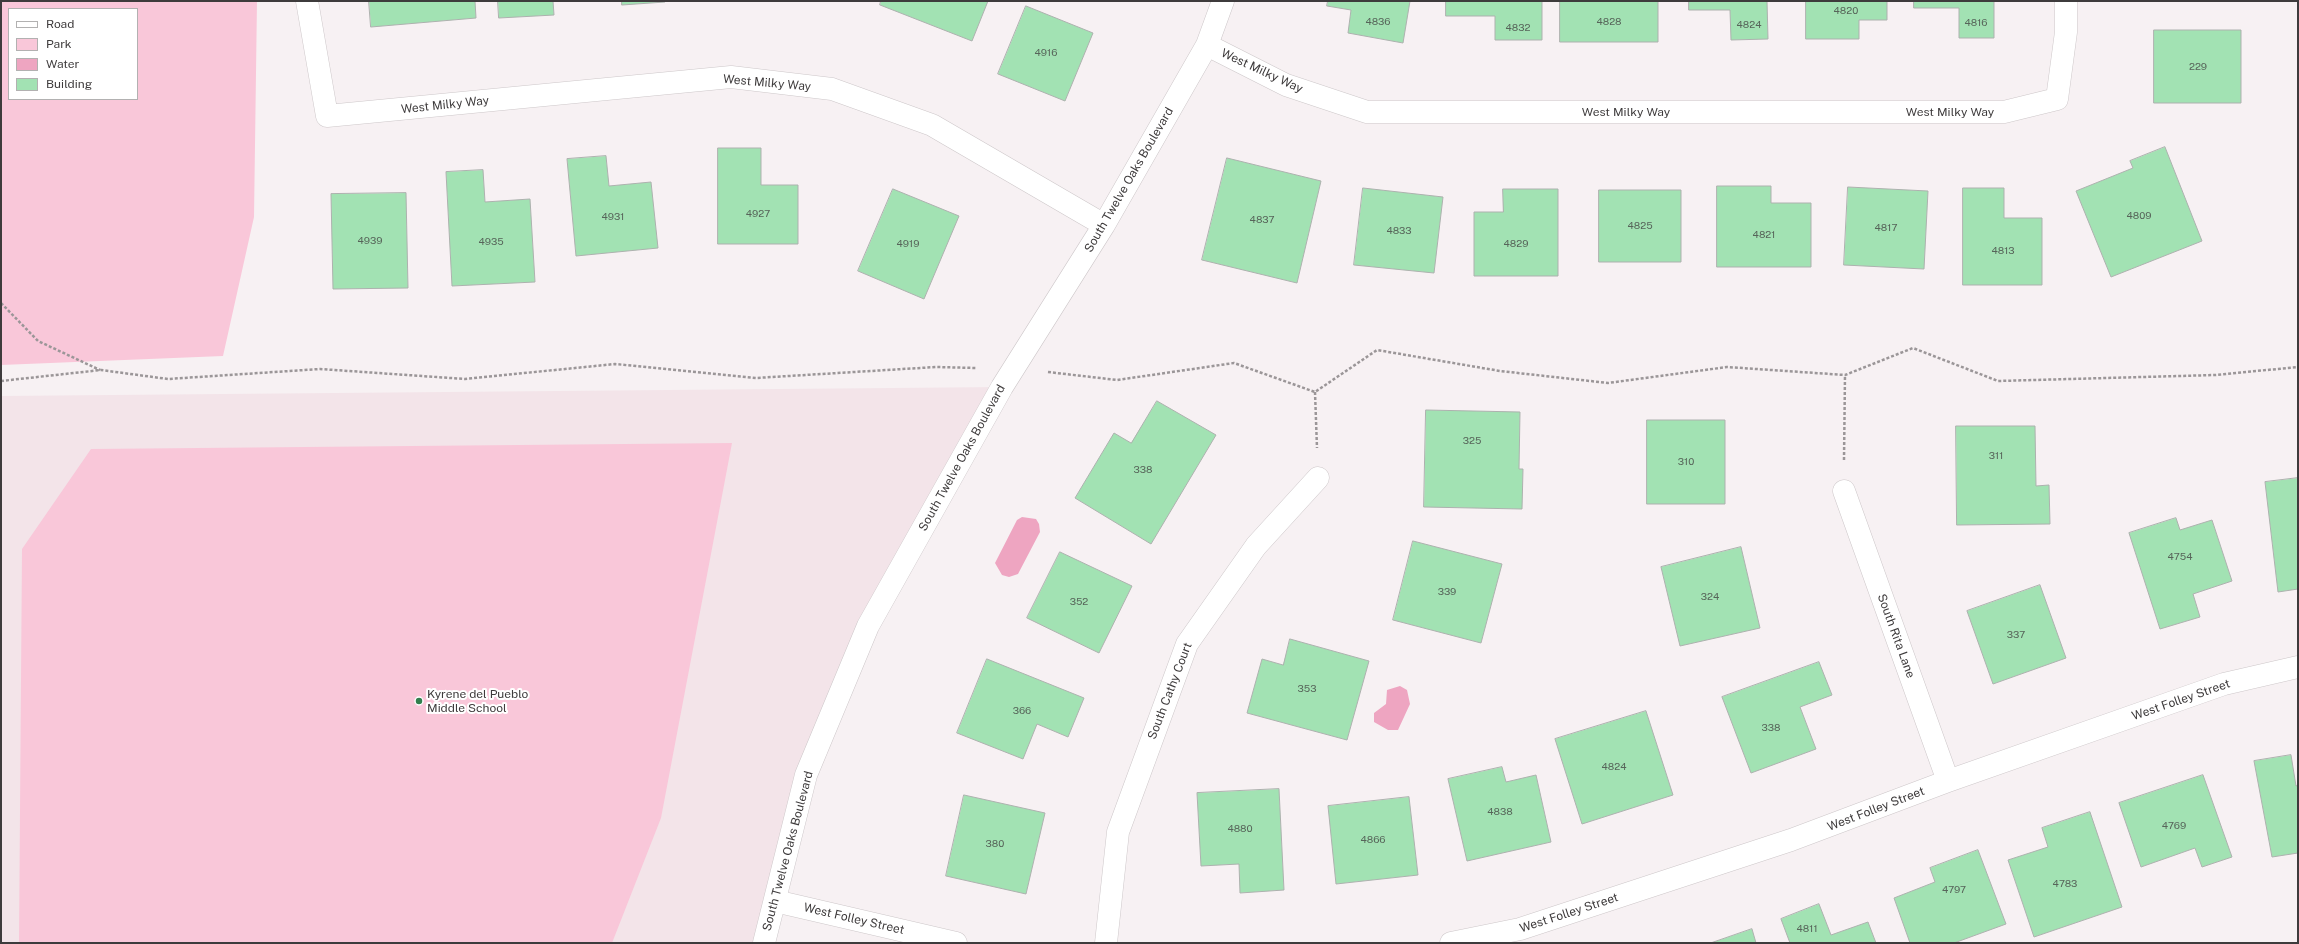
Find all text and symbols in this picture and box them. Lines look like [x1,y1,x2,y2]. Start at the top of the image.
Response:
house number: 4820 [1834,5,1858,17]
legend [8,8,138,100]
house number: 4836 [1365,16,1391,28]
house number: 4828 [1596,16,1622,28]
text: Road [46,17,74,31]
house number: 4816 [1964,17,1988,29]
house number: 4824 [1736,19,1762,31]
house number: 4832 [1506,22,1530,34]
text: Park [46,37,72,51]
street label: West Milky Way [1219,46,1305,96]
house number: 4916 [1035,47,1057,59]
text: Water [46,57,79,71]
house number: 229 [2189,61,2207,73]
street label: West Milky Way [722,72,812,94]
text: Building [46,77,92,91]
street label: West Milky Way [400,93,490,117]
street label: South Twelve Oaks Boulevard [1081,105,1177,255]
street label: West Milky Way [1582,105,1670,119]
street label: West Milky Way [1906,105,1994,119]
house number: 4927 [746,208,770,220]
house number: 4809 [2127,210,2151,222]
house number: 4931 [602,211,624,223]
house number: 4837 [1250,214,1274,226]
house number: 4825 [1627,220,1653,232]
house number: 4817 [1875,222,1897,234]
house number: 4833 [1386,225,1412,237]
house number: 4821 [1753,229,1775,241]
house number: 4939 [358,235,382,247]
house number: 4935 [478,236,504,248]
house number: 4919 [897,238,919,250]
house number: 4829 [1504,238,1528,250]
house number: 4813 [1991,245,2015,257]
street label: South Twelve Oaks Boulevard [916,382,1008,534]
house number: 325 [1463,435,1481,447]
house number: 311 [1989,450,2003,462]
house number: 310 [1678,456,1694,468]
house number: 338 [1134,464,1152,476]
house number: 4754 [2168,551,2192,563]
house number: 339 [1438,586,1456,598]
house number: 324 [1701,591,1719,603]
street label: South Rita Lane [1874,592,1918,680]
house number: 352 [1070,596,1088,608]
house number: 337 [2007,629,2025,641]
street label: South Cathy Court [1145,640,1195,742]
street label: West Folley Street [2130,676,2232,724]
house number: 353 [1297,683,1317,695]
place label: Kyrene del Pueblo Middle School [427,687,528,715]
marker: Kyrene del Pueblo Middle School [414,696,424,706]
house number: 366 [1013,705,1031,717]
house number: 338 [1762,722,1780,734]
house number: 4824 [1601,761,1627,773]
street label: South Twelve Oaks Boulevard [760,769,816,933]
street label: West Folley Street [1825,784,1927,834]
house number: 4838 [1487,806,1513,818]
house number: 4769 [2162,820,2186,832]
house number: 4880 [1227,823,1253,835]
house number: 4866 [1360,834,1386,846]
house number: 380 [986,838,1004,850]
house number: 4783 [2053,878,2077,890]
house number: 4797 [1942,884,1966,896]
street label: West Folley Street [1518,890,1620,936]
street label: West Folley Street [802,900,906,938]
house number: 4811 [1797,923,1817,935]

